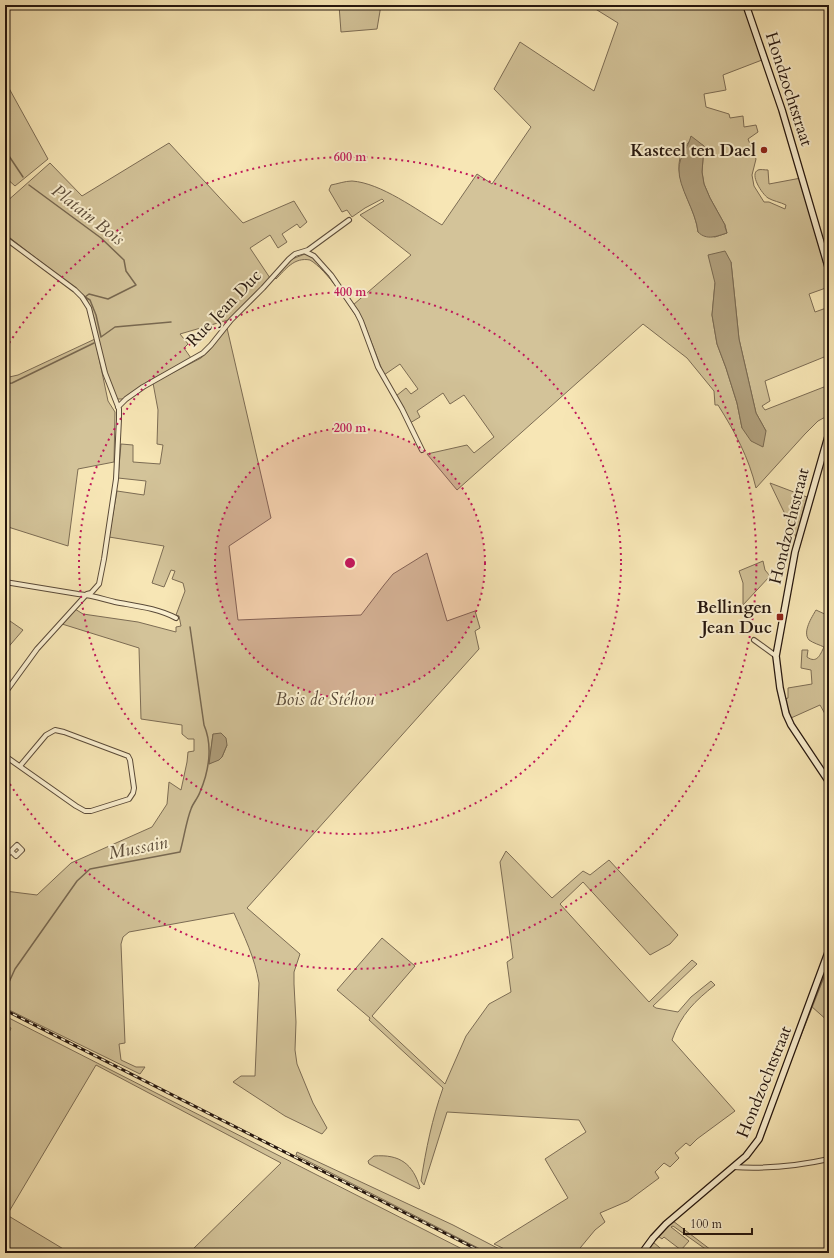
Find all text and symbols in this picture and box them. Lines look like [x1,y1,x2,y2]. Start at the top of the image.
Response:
street label: Hondzochtstraat [760,29,818,150]
place label: Kasteel ten Dael [630,139,756,162]
marker: Kasteel ten Dael [759,145,769,155]
text: 600 m [334,149,367,165]
water label: Platain Bois [46,179,130,251]
street label: Rue Jean Duc [181,264,267,352]
text: 400 m [334,284,367,300]
text: 200 m [334,420,367,436]
street label: Hondzochtstraat [763,465,815,586]
centre of rings [343,556,357,570]
place label: Bellingen Jean Duc [696,596,772,639]
marker: Bellingen Jean Duc [775,612,785,622]
park label: Bois de Stéhou [276,688,375,711]
water label: Mussain [106,830,170,866]
street label: Hondzochtstraat [731,1022,797,1141]
scale bar [684,1210,752,1236]
text: 100 m [690,1216,723,1232]

